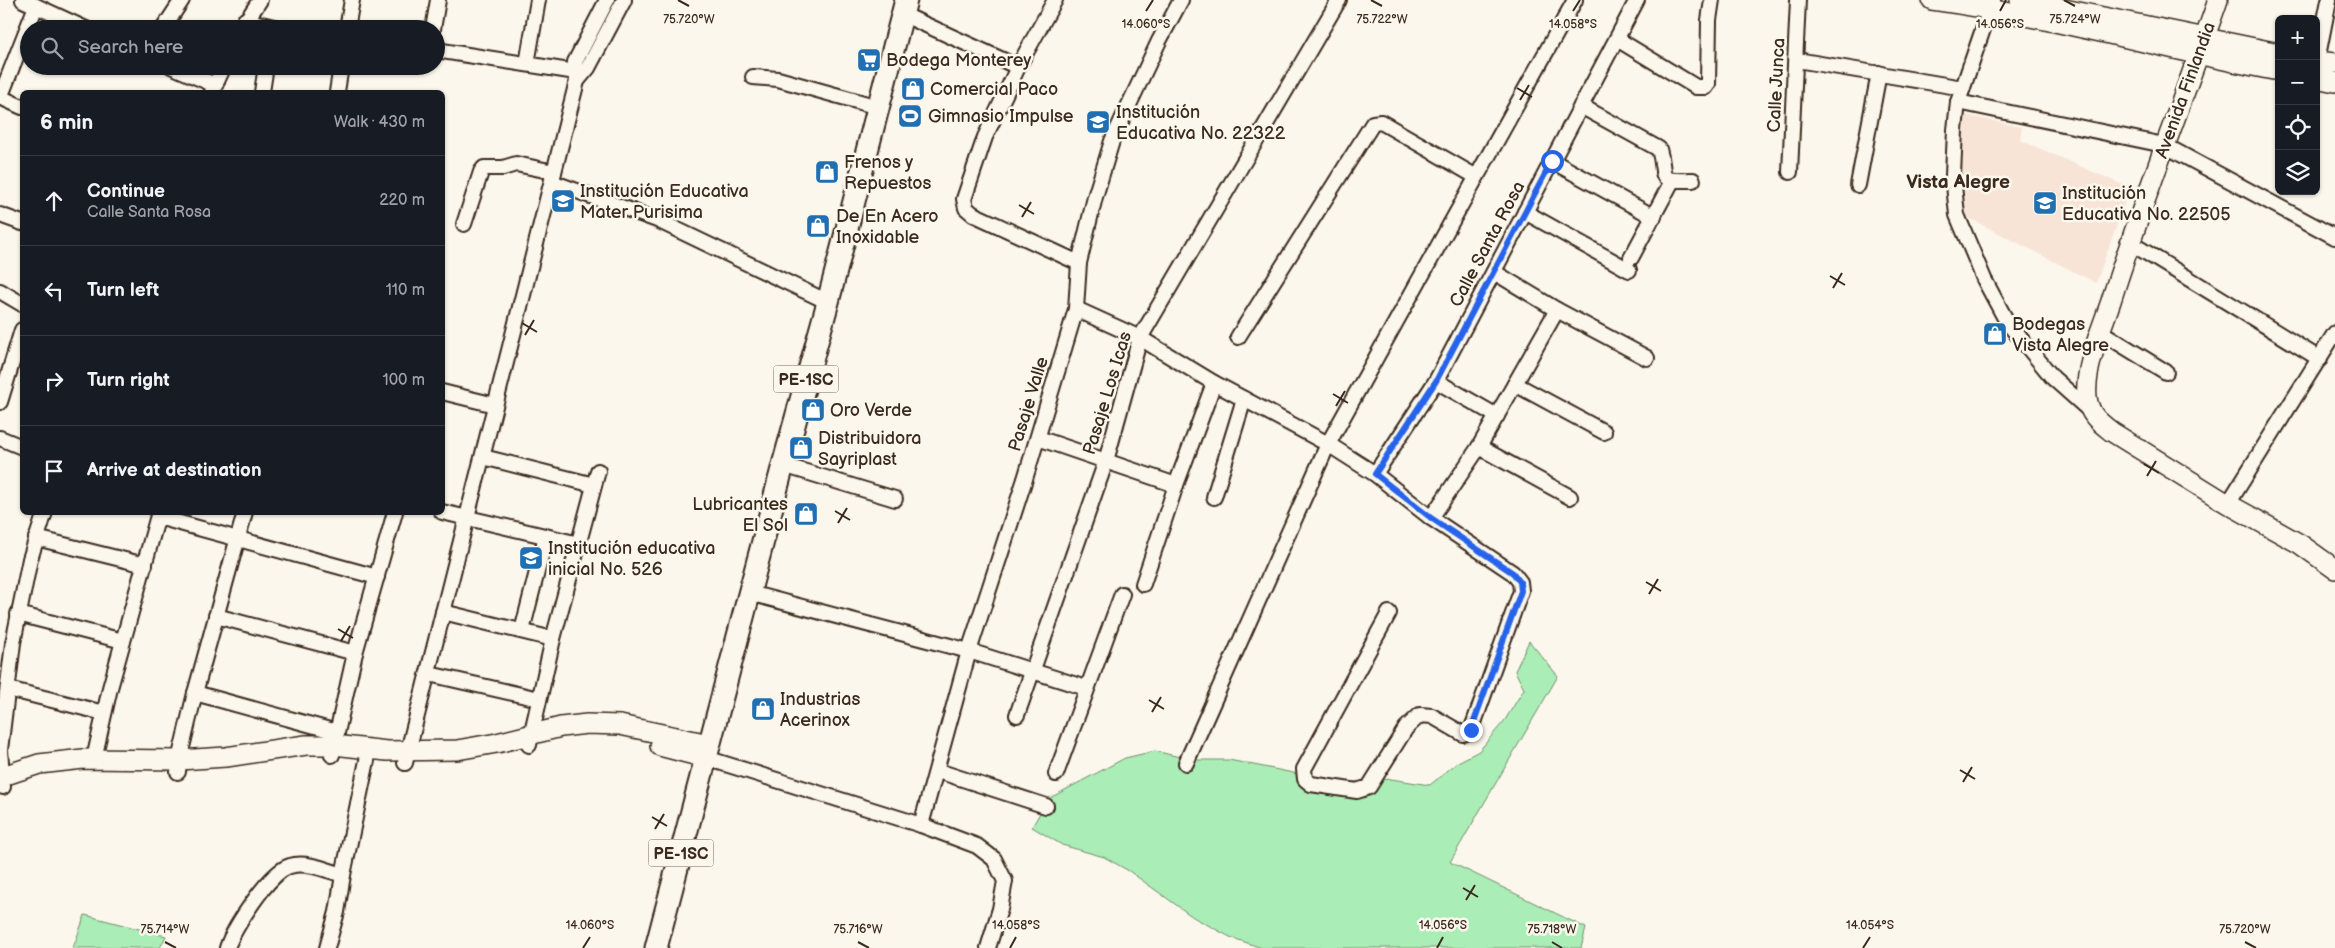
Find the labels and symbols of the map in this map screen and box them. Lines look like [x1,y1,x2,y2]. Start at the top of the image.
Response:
text: 75.720°W [663,12,715,27]
text: 75.722°W [1356,12,1408,27]
text: 75.724°W [2049,12,2101,27]
text: 14.060°S [1122,17,1170,32]
text: 14.058°S [1549,17,1597,32]
text: 14.056°S [1976,17,2024,32]
street label: Avenida Finlandia [2151,19,2220,161]
street label: Calle Junca [1764,37,1789,133]
supermarket icon: Bodega Monterey [856,47,882,73]
place label: Bodega Monterey [886,50,1032,71]
shop icon: Comercial Paco [900,76,926,102]
place label: Comercial Paco [930,79,1058,100]
place label: Institución Educativa No. 22322 [1116,102,1286,144]
sports icon: Gimnasio Impulse [897,103,923,129]
place label: Gimnasio Impulse [928,106,1074,127]
school or university icon: Institución Educativa No. 22322 [1085,109,1111,135]
route start [1541,150,1564,173]
place label: Frenos y Repuestos [844,152,932,194]
shop icon: Frenos y Repuestos [814,159,840,185]
district label: Vista Alegre [1906,171,2010,194]
street label: Calle Santa Rosa [1445,178,1529,311]
place label: Institución Educativa Mater Purisima [580,181,749,223]
place label: Institución Educativa No. 22505 [2062,183,2231,225]
school or university icon: Institución Educativa Mater Purisima [550,188,576,214]
school or university icon: Institución Educativa No. 22505 [2032,190,2058,216]
place label: De En Acero Inoxidable [836,206,939,248]
shop icon: De En Acero Inoxidable [805,213,831,239]
place label: Bodegas Vista Alegre [2012,314,2109,356]
shop icon: Bodegas Vista Alegre [1982,321,2008,347]
street label: Pasaje Los Icas [1079,329,1136,457]
street label: Pasaje Valle [1004,354,1053,454]
road number: PE-1SC [774,366,838,392]
shop icon: Oro Verde [800,397,826,423]
place label: Oro Verde [830,400,912,421]
place label: Distribuidora Sayriplast [818,428,922,470]
shop icon: Distribuidora Sayriplast [788,435,814,461]
place label: Lubricantes El Sol [692,494,788,536]
shop icon: Lubricantes El Sol [793,501,819,527]
place label: Institución educativa inicial No. 526 [548,538,715,580]
school or university icon: Institución educativa inicial No. 526 [518,545,544,571]
place label: Industrias Acerinox [780,689,860,731]
shop icon: Industrias Acerinox [750,696,776,722]
route end [1460,719,1483,742]
road number: PE-1SC [648,840,714,866]
text: 14.060°S [566,918,614,933]
text: 14.058°S [992,918,1040,933]
text: 14.056°S [1419,918,1467,933]
text: 14.054°S [1846,918,1894,933]
text: 75.714°W [141,922,190,937]
text: 75.716°W [833,922,883,937]
text: 75.718°W [1527,922,1577,937]
text: 75.720°W [2219,922,2271,937]

